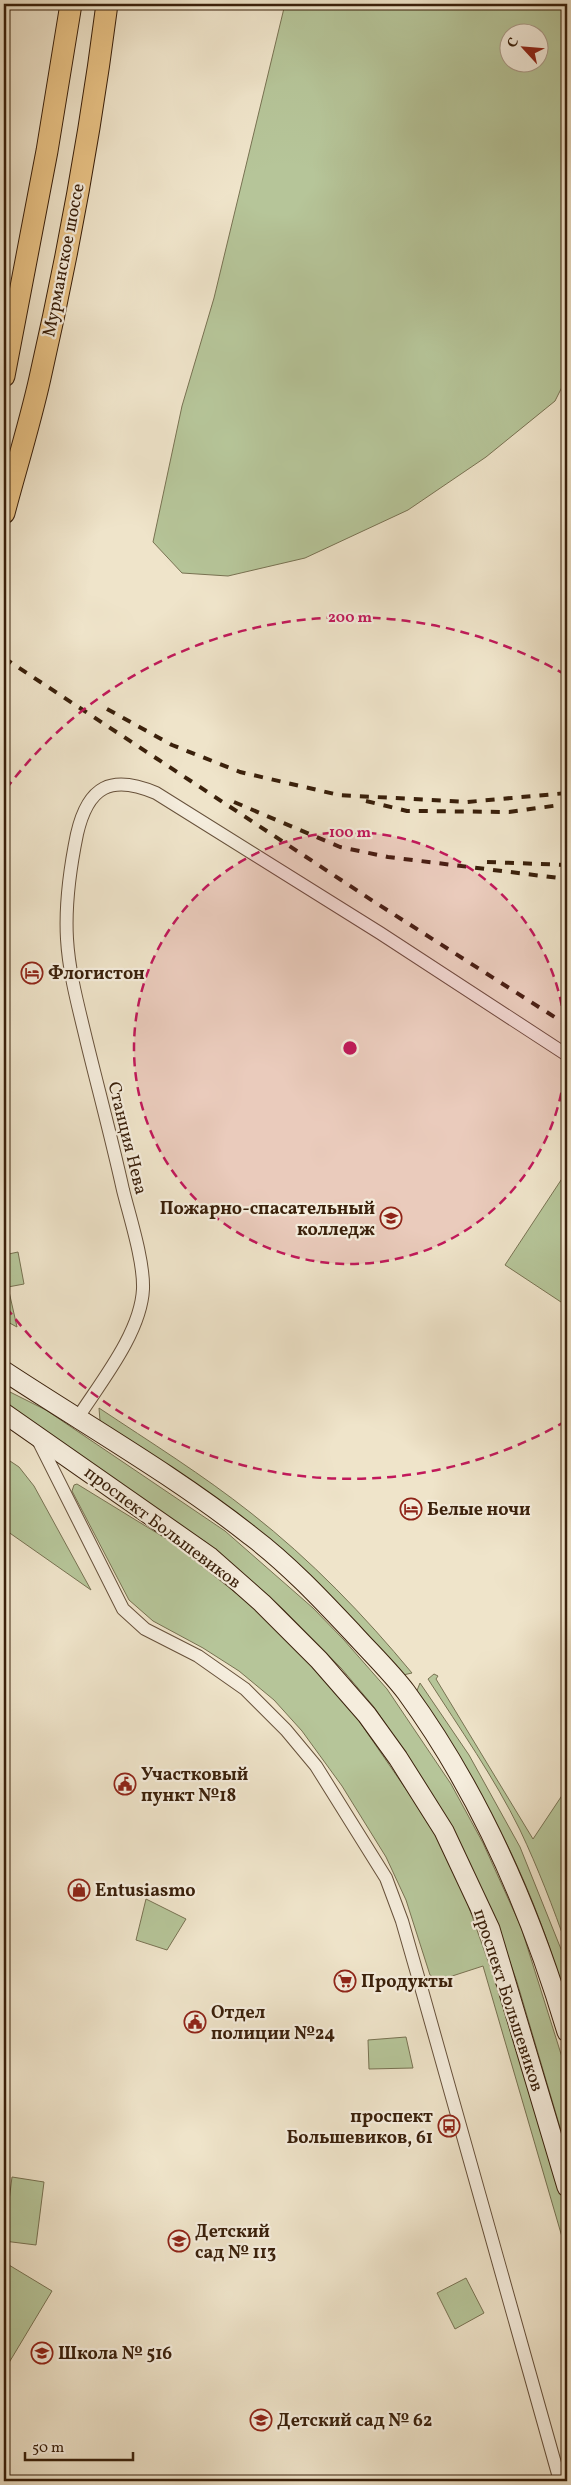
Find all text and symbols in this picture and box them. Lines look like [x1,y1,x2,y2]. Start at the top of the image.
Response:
north arrow [498,22,548,72]
text: С [503,35,524,51]
street label: Мурманское шоссе [37,181,92,339]
text: 200 m [328,608,372,629]
text: 100 m [329,823,372,844]
hotel icon: Флогистон [20,961,44,985]
place label: Флогистон [48,962,145,987]
centre of rings [341,1039,359,1057]
street label: Станция Нева [100,1079,153,1197]
place label: Пожарно-спасательный колледж [160,1197,375,1243]
school or university icon: Пожарно-спасательный колледж [379,1206,403,1230]
street label: проспект Большевиков [79,1461,246,1595]
hotel icon: Белые ночи [399,1497,423,1521]
place label: Белые ночи [427,1498,531,1523]
place label: Участковый пункт №18 [141,1763,248,1809]
public building icon: Участковый пункт №18 [113,1772,137,1796]
shop icon: Entusiasmo [67,1878,91,1902]
place label: Entusiasmo [95,1879,196,1904]
street label: проспект Большевиков [466,1906,549,2095]
supermarket icon: Продукты [333,1969,357,1993]
place label: Продукты [361,1970,453,1995]
place label: Отдел полиции №24 [211,2001,335,2047]
public building icon: Отдел полиции №24 [183,2010,207,2034]
place label: проспект Большевиков, 61 [286,2105,433,2151]
bus stop icon: проспект Большевиков, 61 [437,2114,461,2138]
place label: Детский сад № 113 [195,2220,276,2266]
school or university icon: Детский сад № 113 [167,2229,191,2253]
school or university icon: Школа № 516 [30,2341,54,2365]
place label: Школа № 516 [58,2342,172,2367]
school or university icon: Детский сад № 62 [249,2408,273,2432]
place label: Детский сад № 62 [277,2409,432,2434]
scale bar [25,2430,132,2462]
text: 50 m [32,2438,64,2459]

